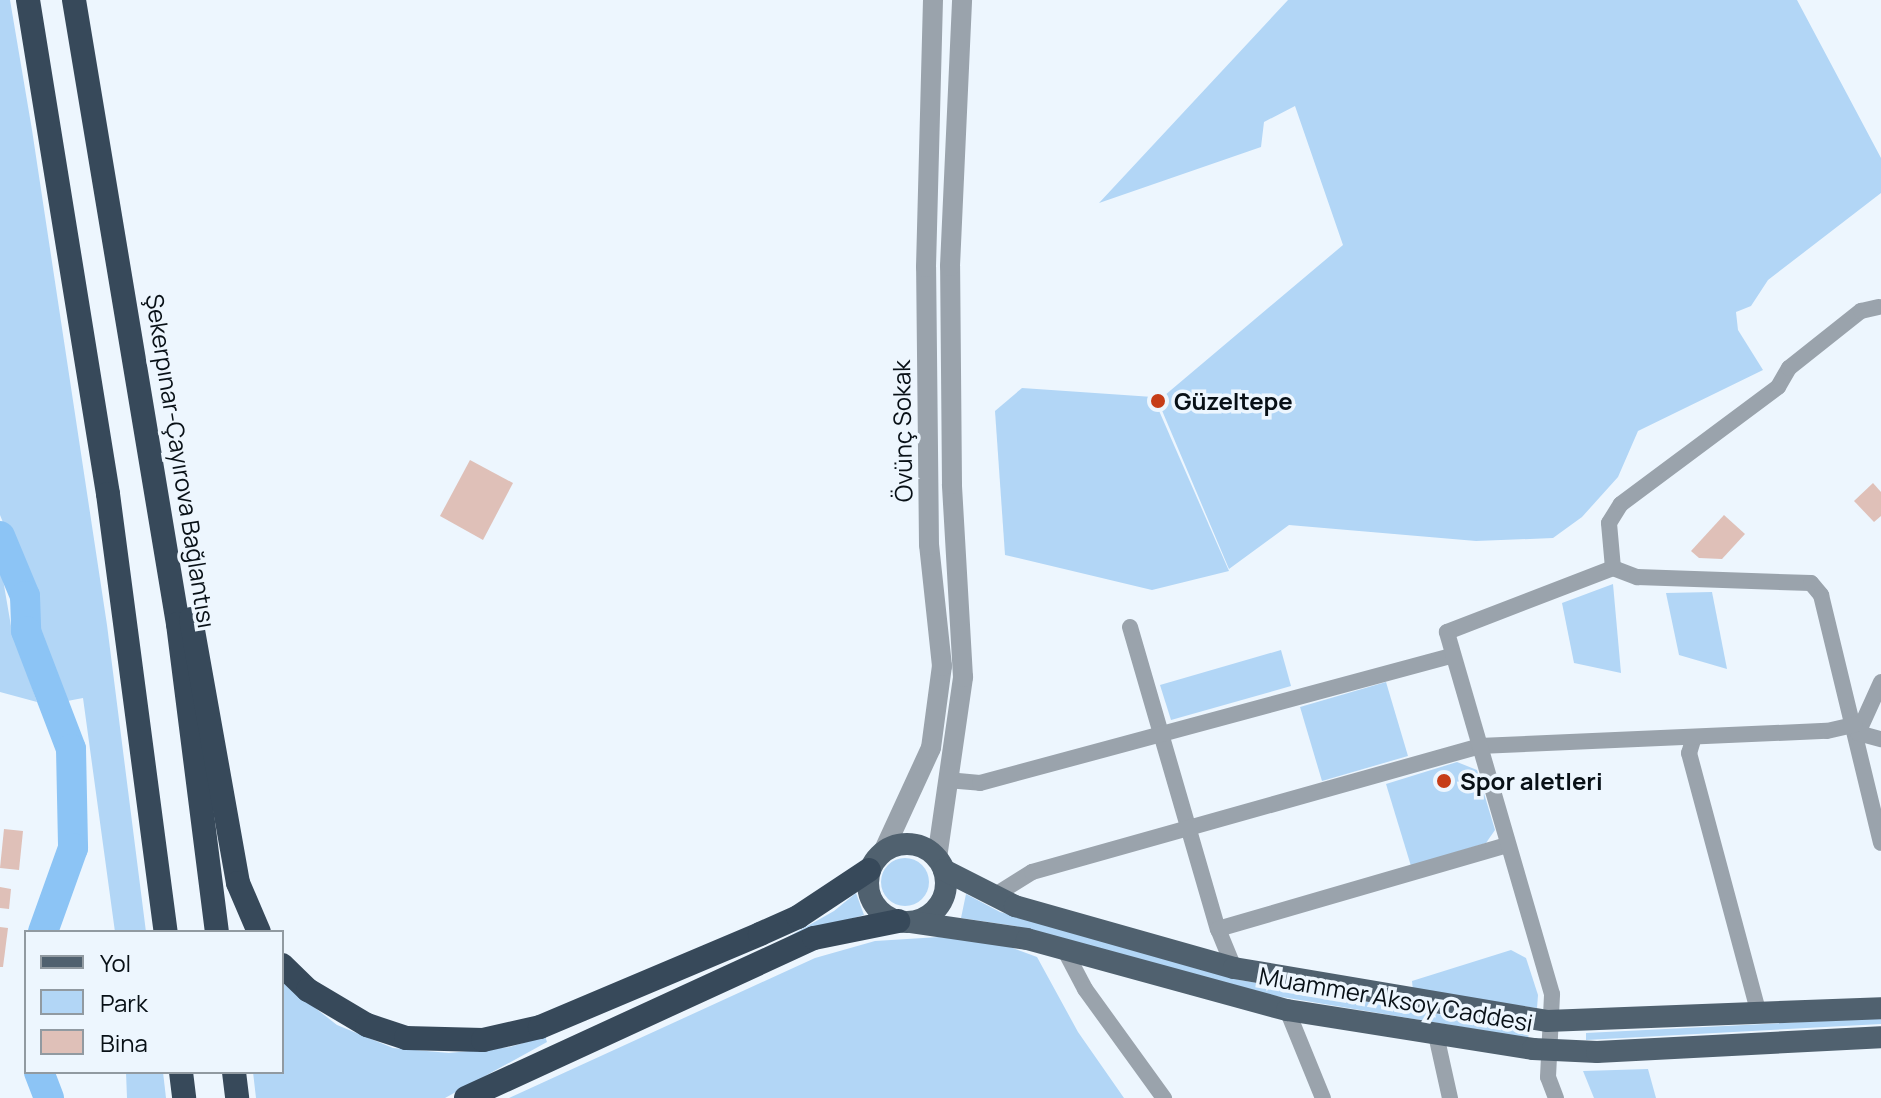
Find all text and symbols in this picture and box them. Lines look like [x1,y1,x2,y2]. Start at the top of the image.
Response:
street label: Şekerpınar-Çayırova Bağlantısı [140,292,222,630]
street label: Övünç Sokak [886,360,918,502]
place label: Güzeltepe [1174,387,1293,415]
marker: Güzeltepe [1149,392,1167,410]
place label: Spor aletleri [1460,767,1603,795]
marker: Spor aletleri [1435,772,1453,790]
legend [24,930,284,1074]
text: Yol [100,946,131,979]
street label: Muammer Aksoy Caddesi [1257,961,1535,1037]
text: Park [100,986,148,1019]
text: Bina [100,1026,148,1059]

